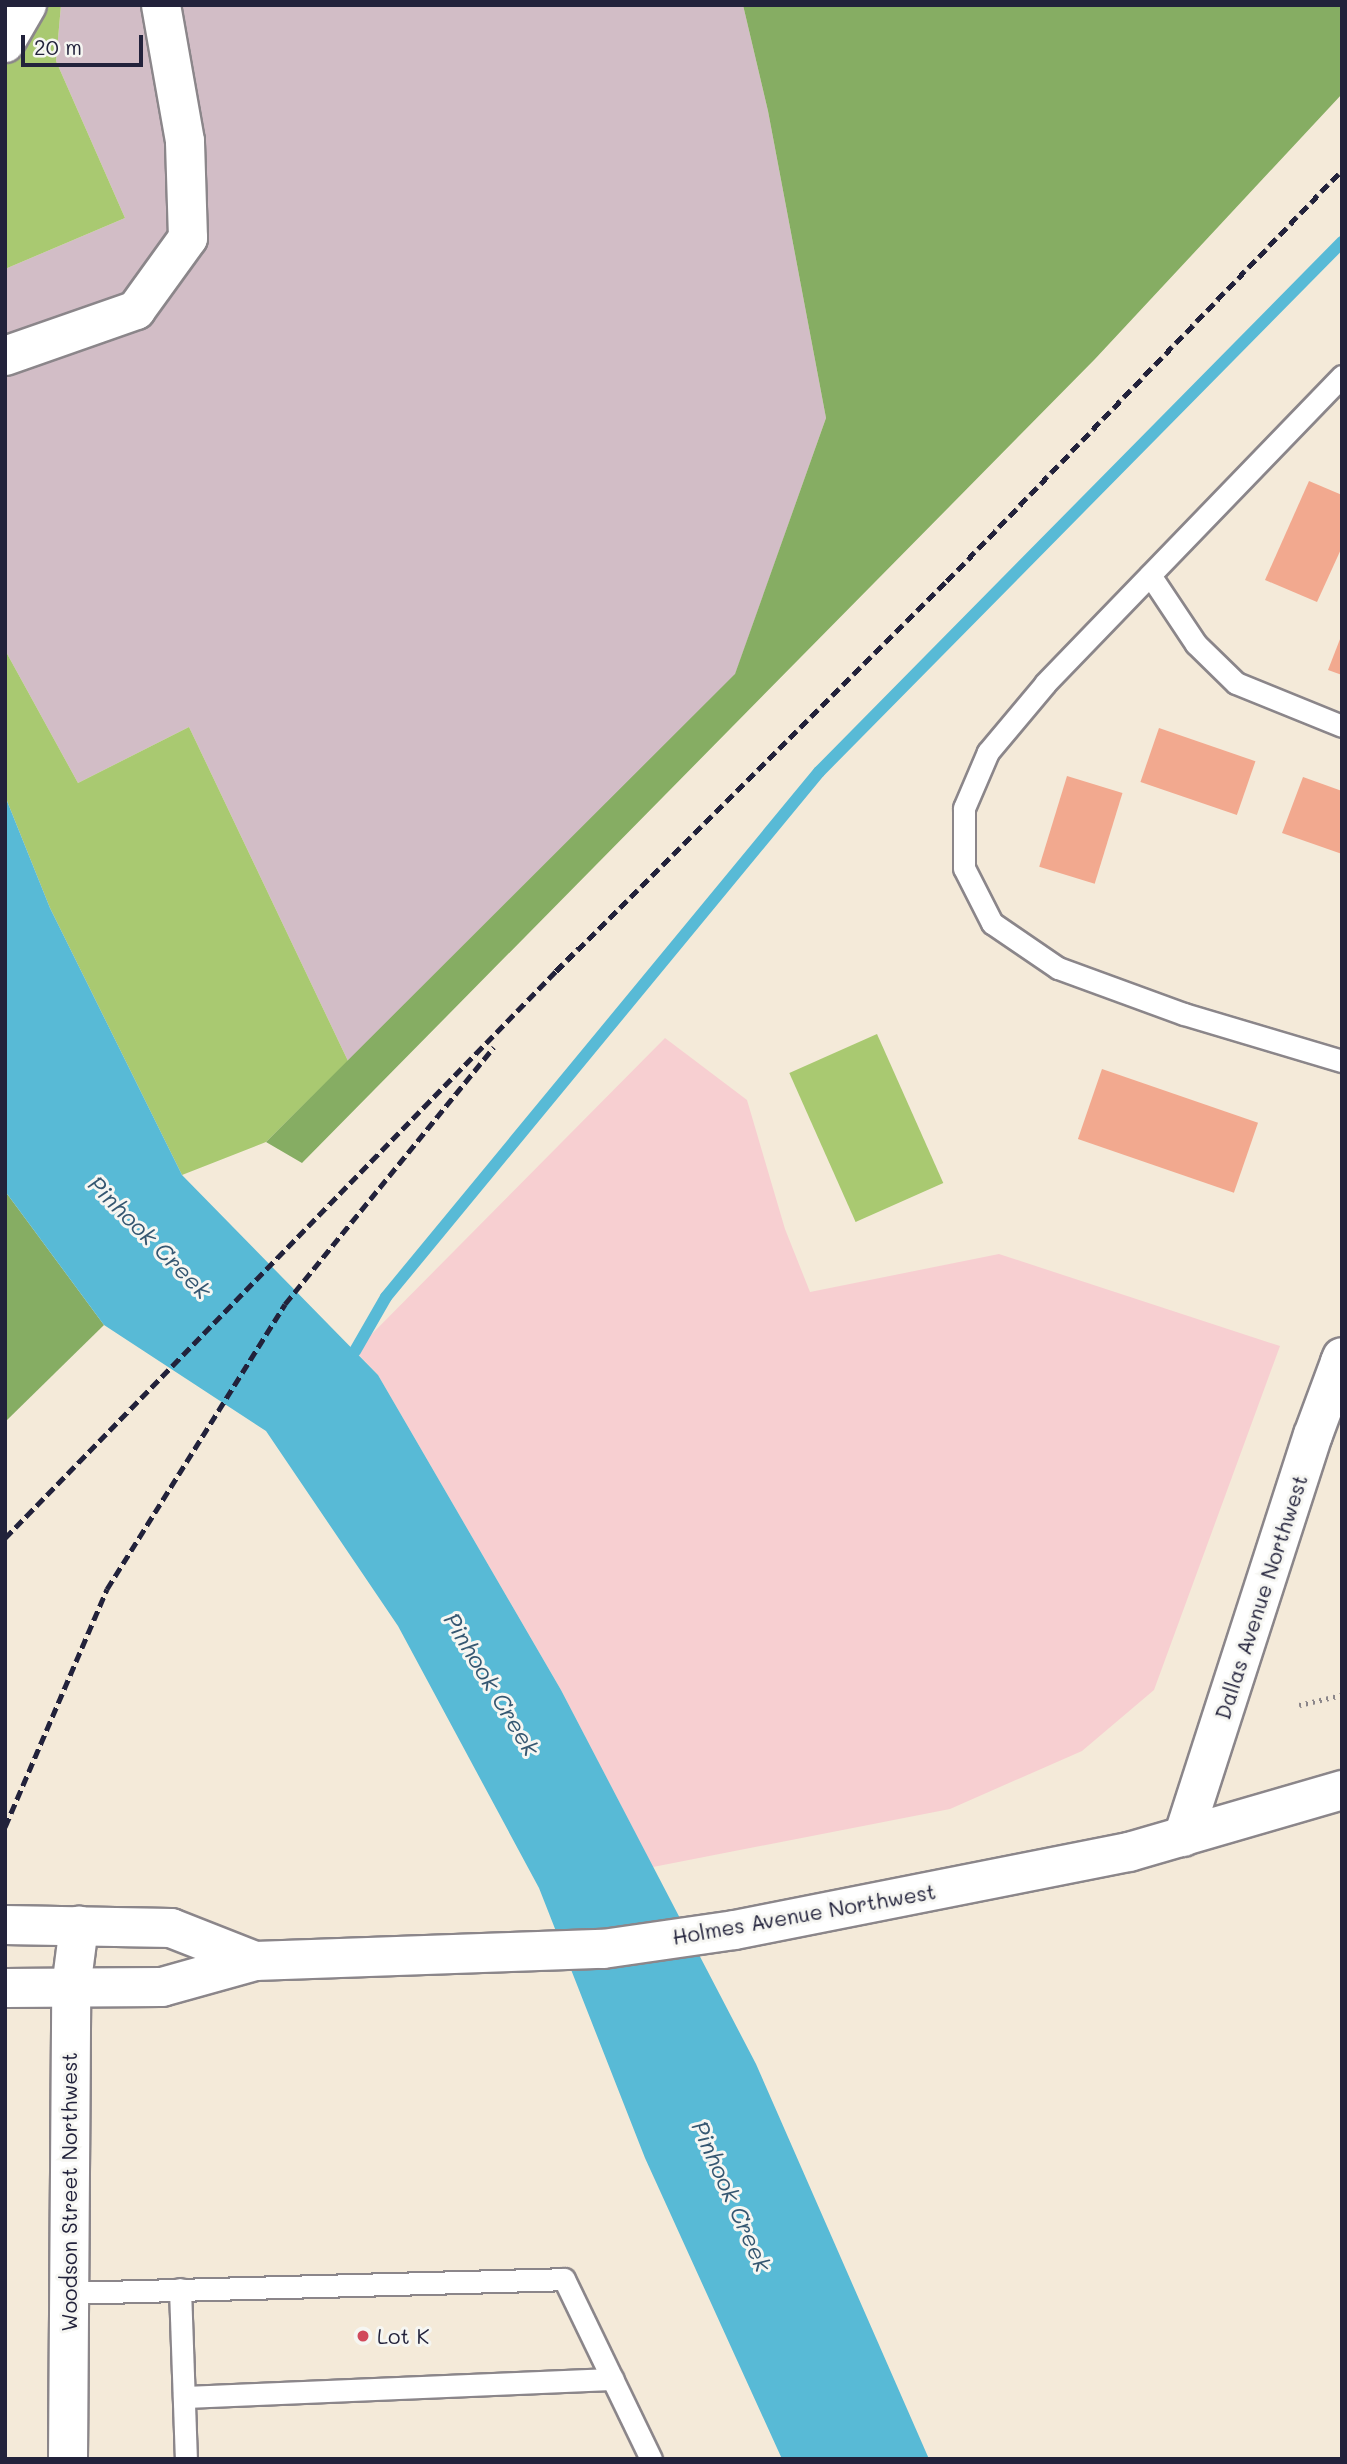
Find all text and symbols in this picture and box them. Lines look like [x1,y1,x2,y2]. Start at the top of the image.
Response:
scale bar [24,21,147,65]
text: 20 m [34,33,82,60]
water label: Pinhook Creek [83,1170,217,1304]
street label: Dallas Avenue Northwest [1209,1471,1313,1723]
water label: Pinhook Creek [438,1607,546,1761]
street label: Holmes Avenue Northwest [670,1878,938,1950]
street label: Woodson Street Northwest [56,2052,82,2332]
water label: Pinhook Creek [686,2116,778,2276]
place label: Lot K [377,2323,429,2349]
marker: Lot K [355,2328,371,2344]

